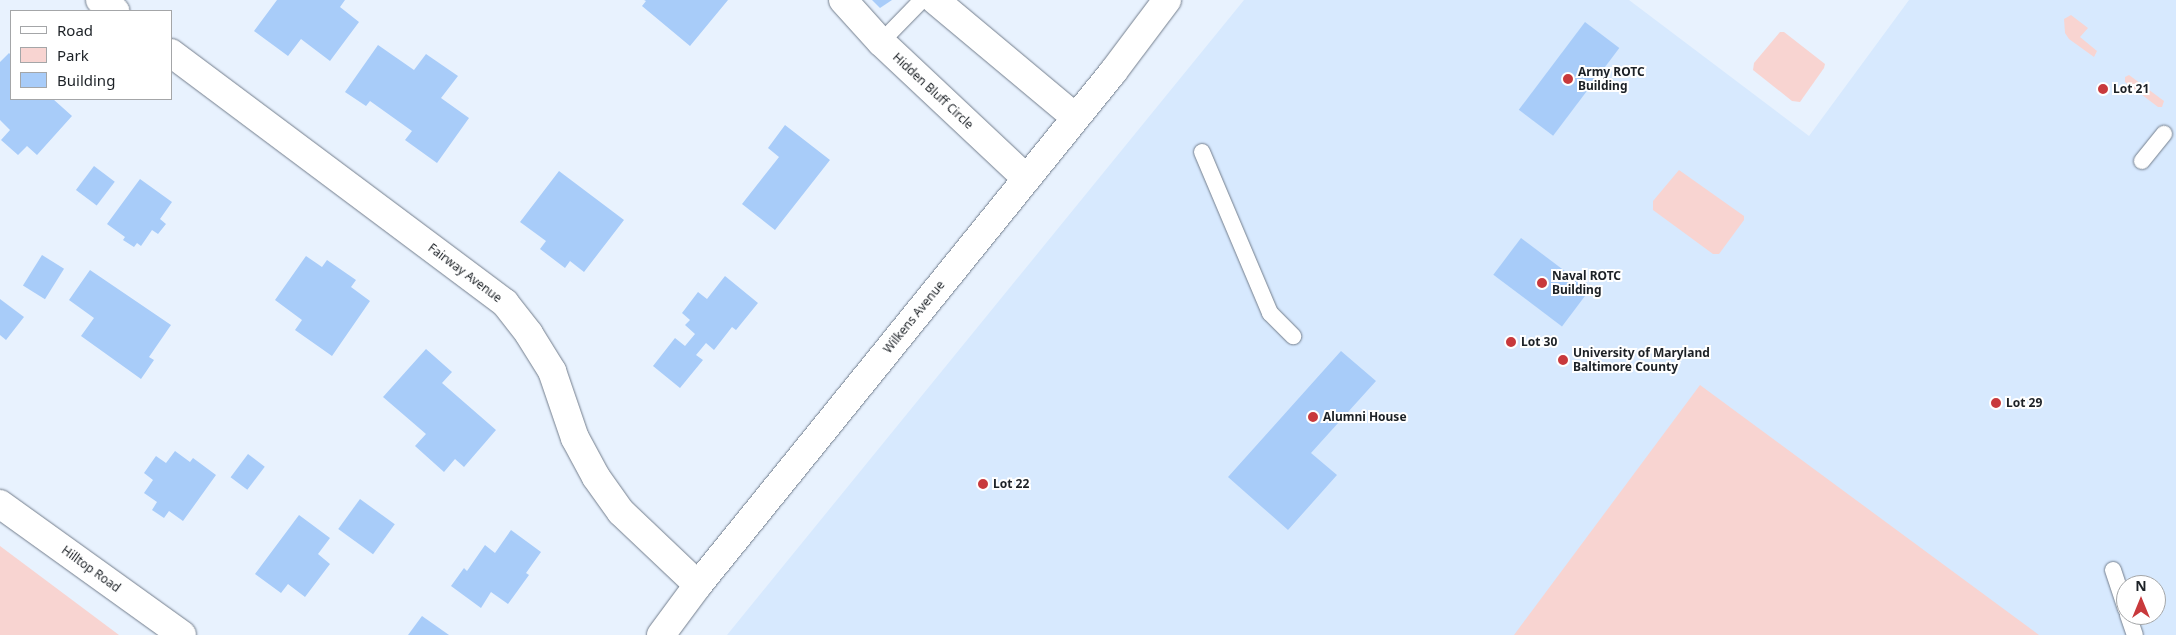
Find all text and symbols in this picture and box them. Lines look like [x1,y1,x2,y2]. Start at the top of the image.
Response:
legend [10,10,172,100]
text: Road [57,20,93,40]
text: Park [57,45,89,65]
street label: Hidden Bluff Circle [890,50,976,132]
place label: Army ROTC Building [1578,65,1645,93]
text: Building [57,70,115,90]
marker: Army ROTC Building [1562,73,1574,85]
place label: Lot 21 [2113,82,2149,96]
marker: Lot 21 [2097,83,2109,95]
street label: Fairway Avenue [425,241,505,305]
place label: Naval ROTC Building [1552,269,1621,297]
marker: Naval ROTC Building [1536,277,1548,289]
street label: Wilkens Avenue [880,278,948,356]
place label: Lot 30 [1521,335,1557,349]
marker: Lot 30 [1505,336,1517,348]
place label: University of Maryland Baltimore County [1573,346,1710,374]
marker: University of Maryland Baltimore County [1557,354,1569,366]
place label: Lot 29 [2006,396,2042,410]
marker: Lot 29 [1990,397,2002,409]
place label: Alumni House [1323,410,1407,424]
marker: Alumni House [1307,411,1319,423]
place label: Lot 22 [993,477,1029,491]
marker: Lot 22 [977,478,989,490]
street label: Hilltop Road [59,543,123,595]
north arrow [2116,575,2166,625]
text: N [2135,576,2147,595]

